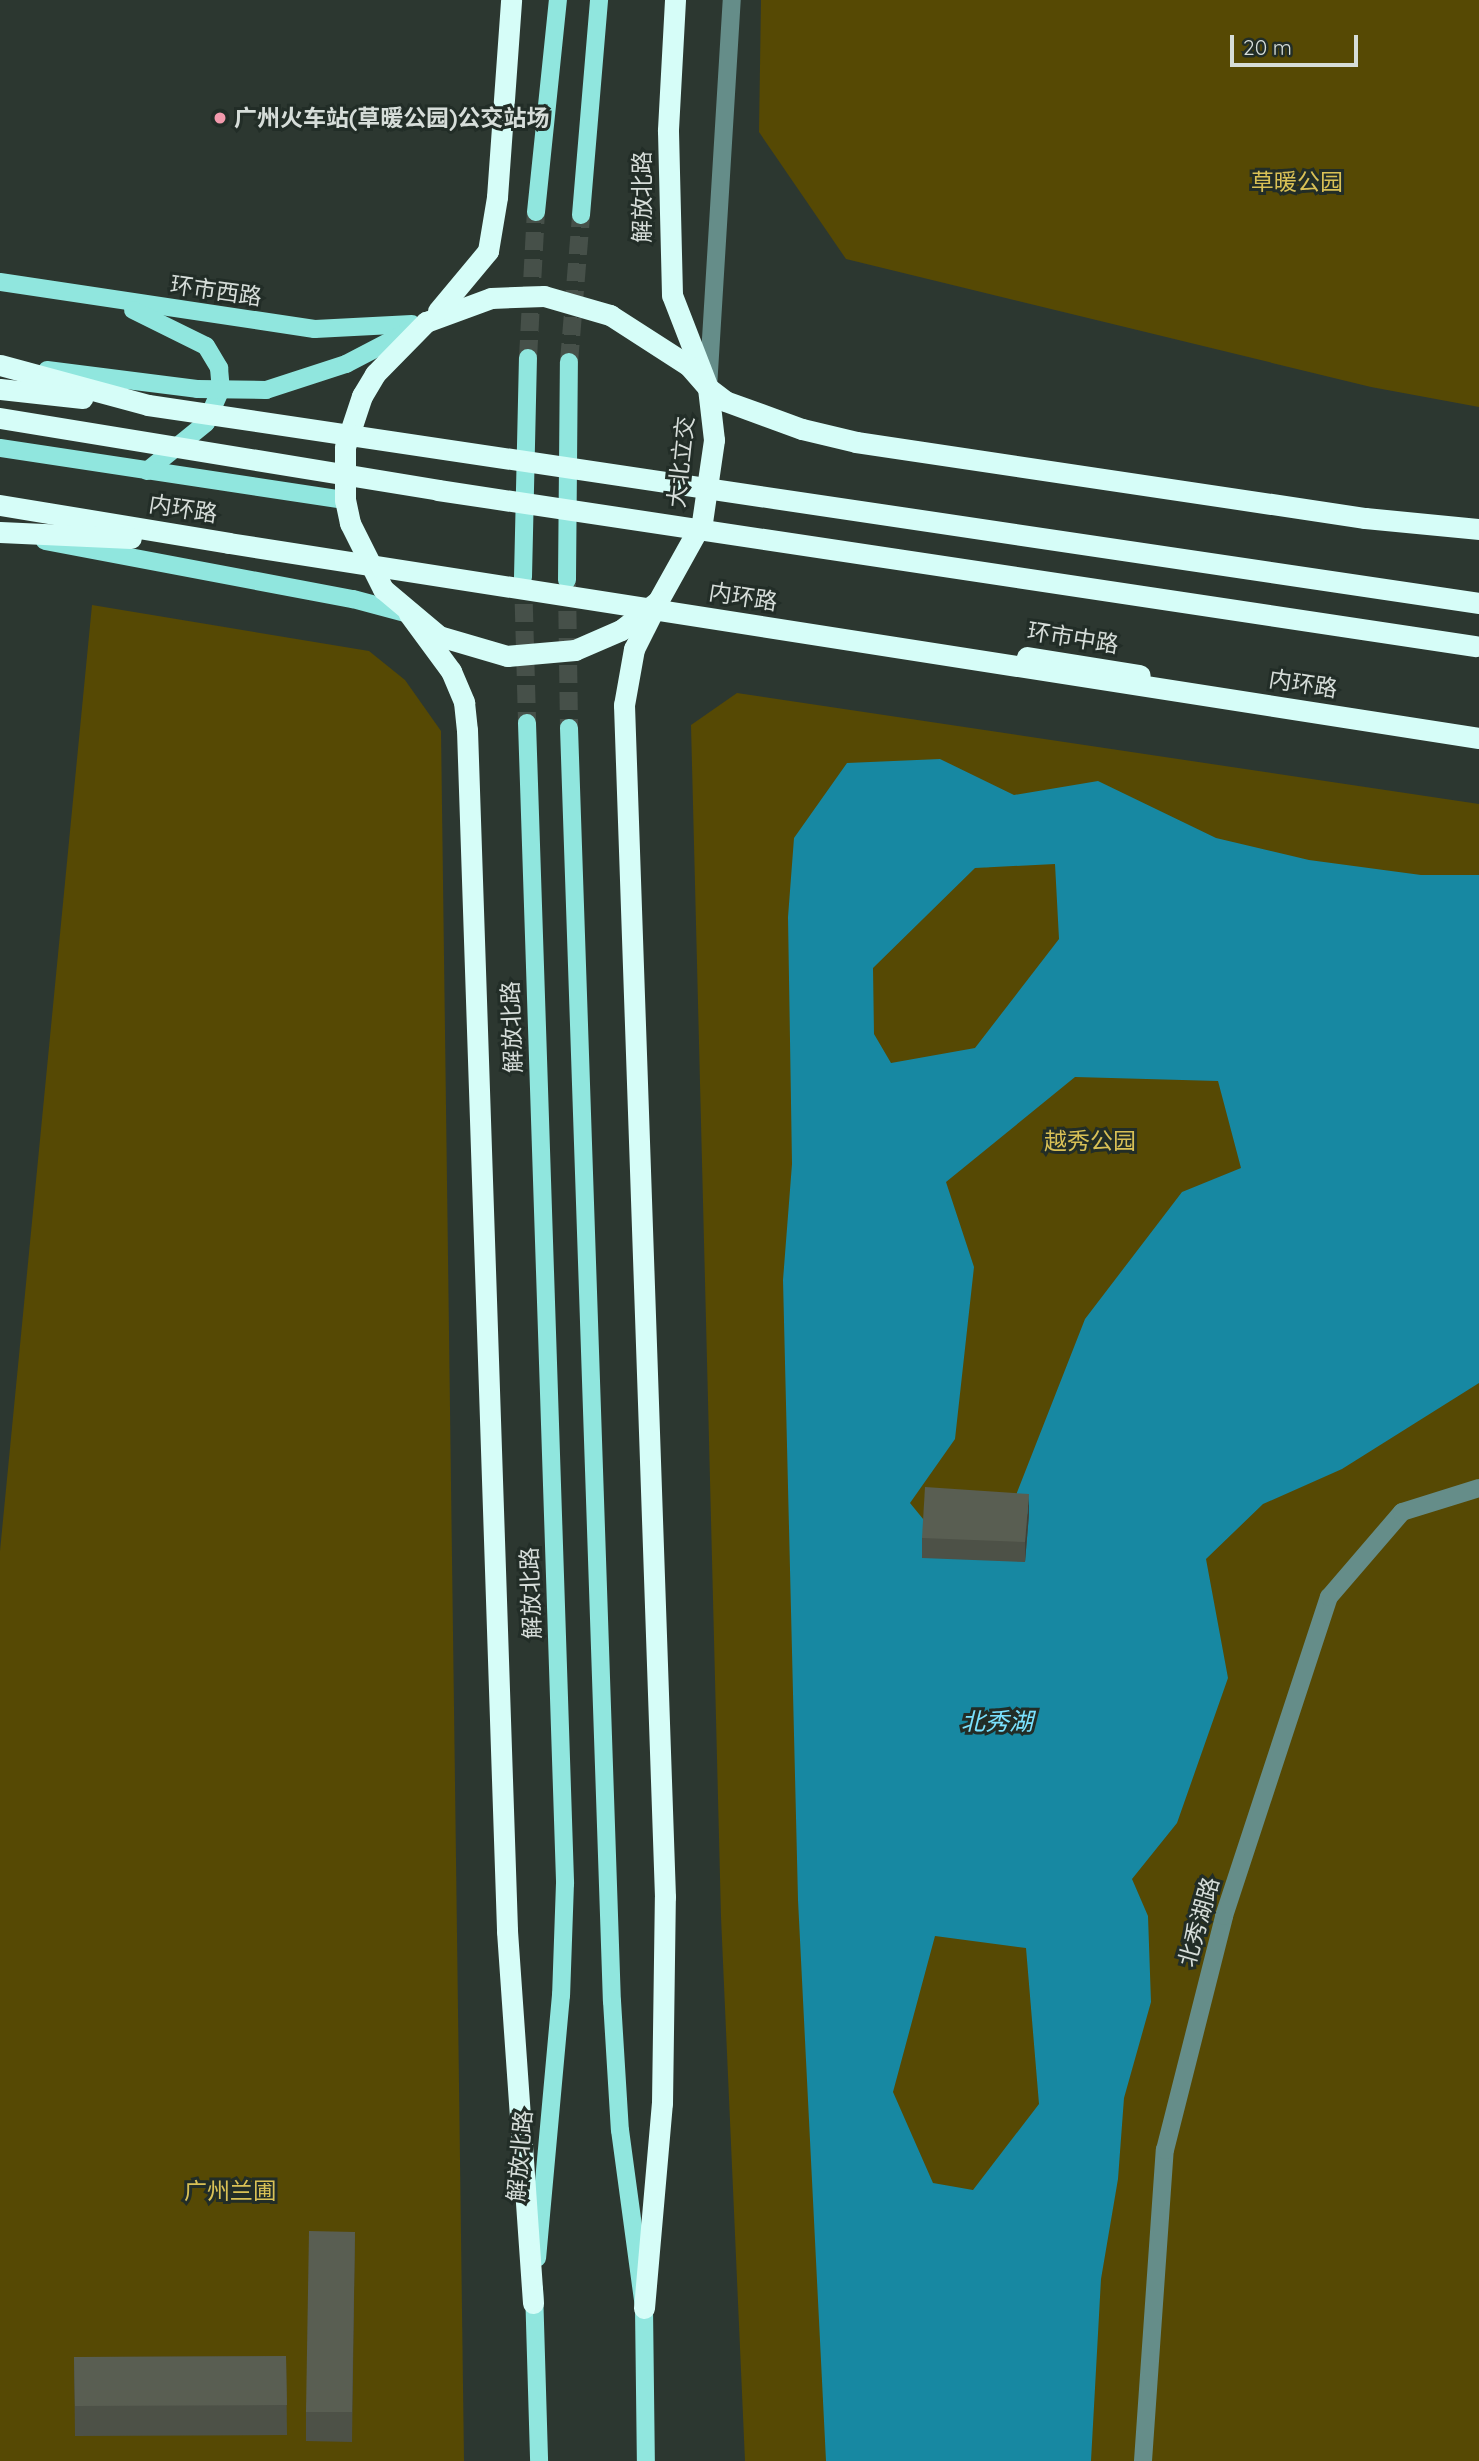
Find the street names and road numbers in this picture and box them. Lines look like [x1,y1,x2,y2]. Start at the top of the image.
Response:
street label: 解放北路 [628,151,656,243]
street label: 环市西路 [169,271,263,311]
street label: 大北立交 [662,415,700,509]
street label: 内环路 [147,490,219,528]
street label: 内环路 [707,578,779,616]
street label: 环市中路 [1025,617,1121,659]
street label: 内环路 [1267,665,1339,703]
street label: 解放北路 [497,981,527,1073]
street label: 解放北路 [516,1547,546,1639]
street label: 北秀湖路 [1173,1874,1225,1970]
street label: 解放北路 [502,2109,538,2203]

